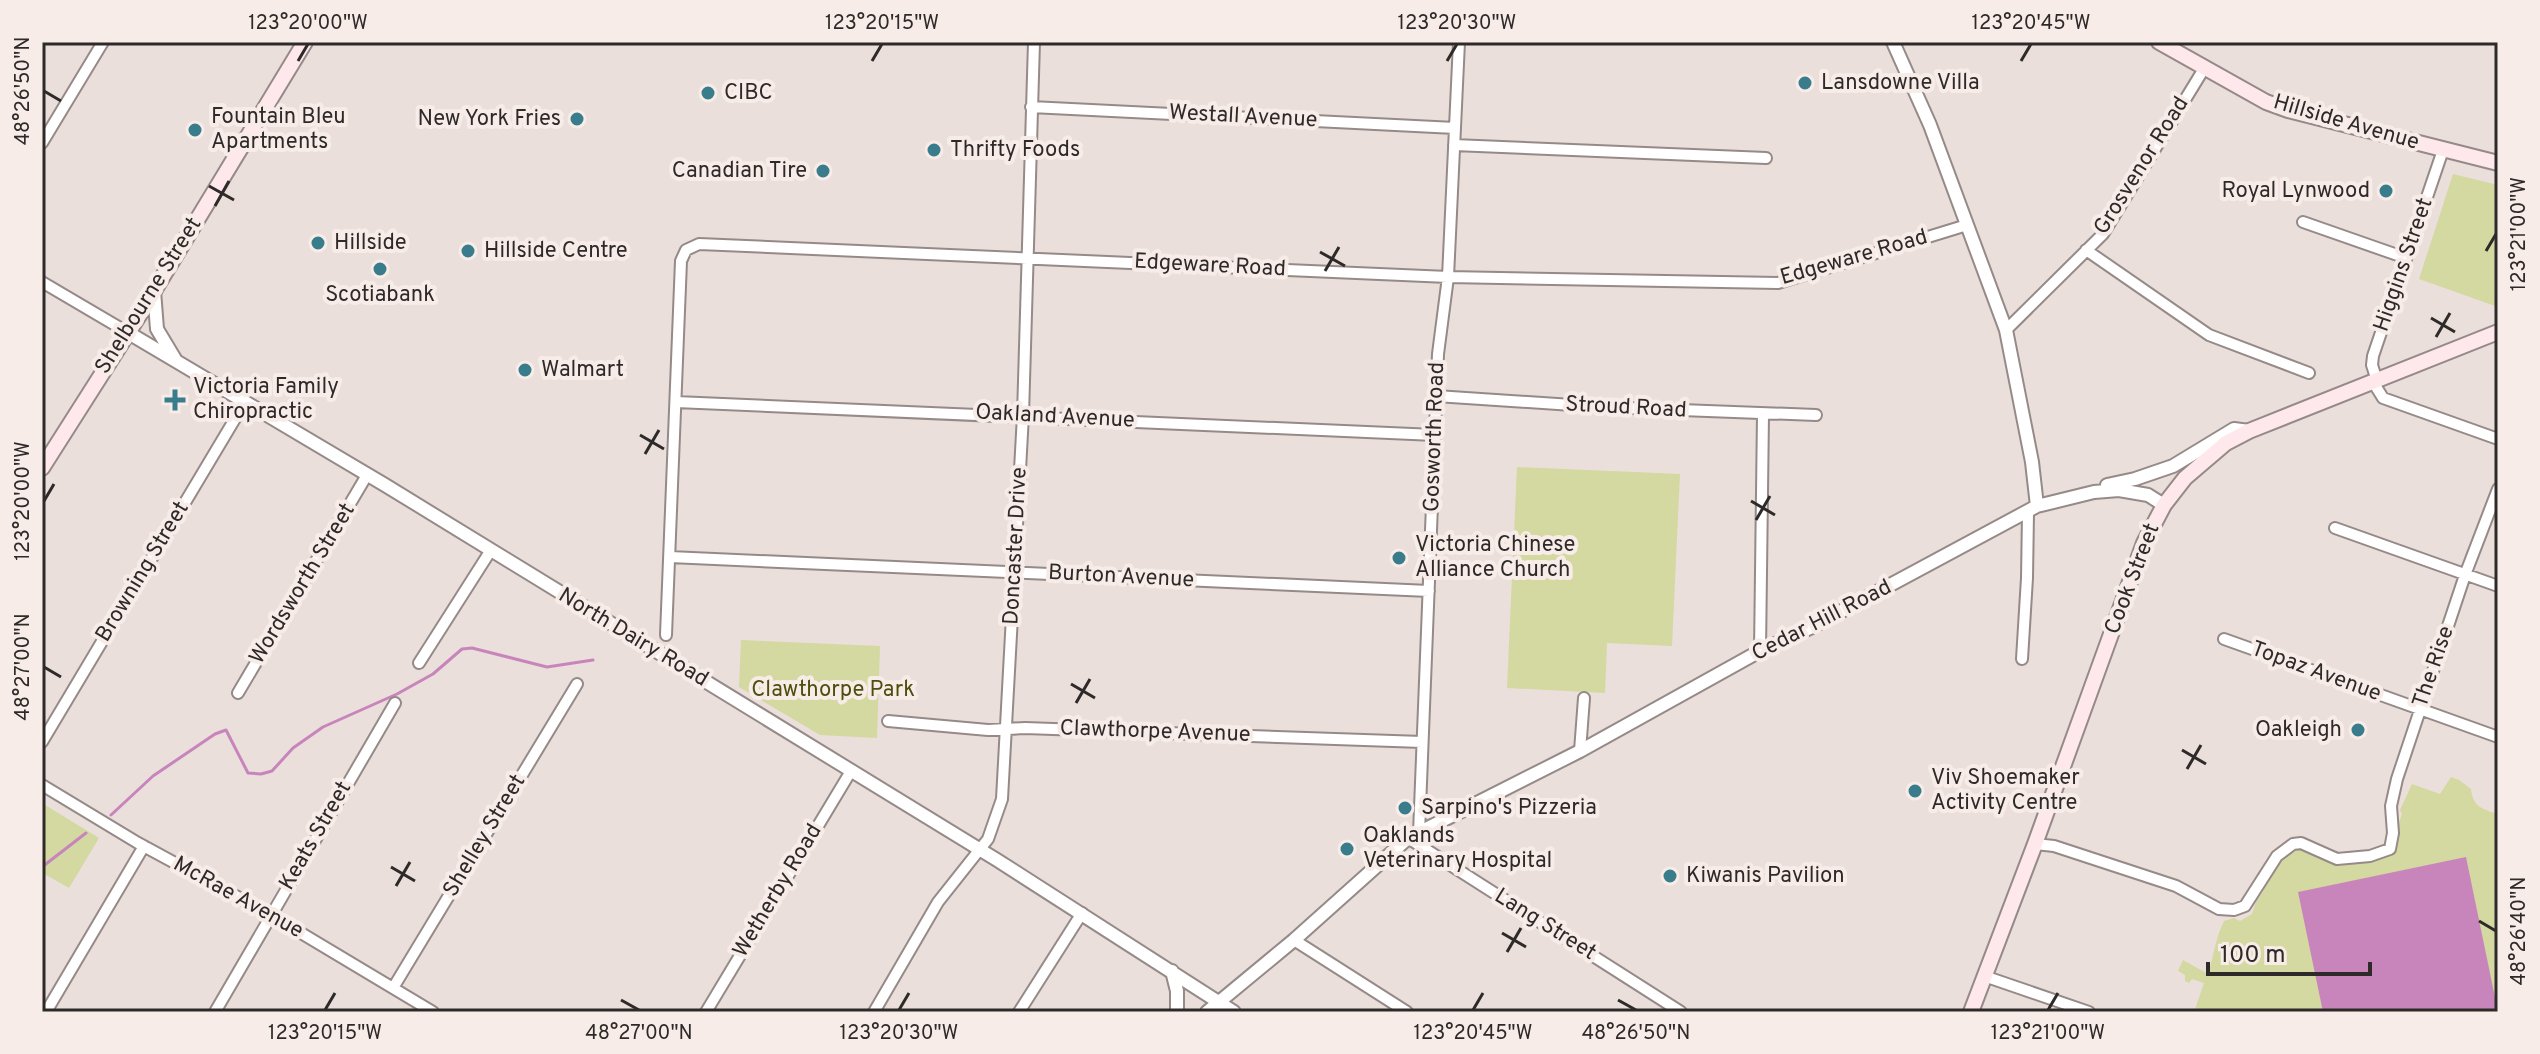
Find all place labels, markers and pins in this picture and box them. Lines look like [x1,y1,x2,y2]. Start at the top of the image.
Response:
place label: Lansdowne Villa [1821,70,1980,97]
marker: Lansdowne Villa [1796,74,1814,92]
place label: CIBC [724,80,773,107]
marker: CIBC [699,84,717,102]
place label: Fountain Bleu Apartments [211,104,346,156]
place label: New York Fries [418,106,561,133]
marker: New York Fries [568,110,586,128]
marker: Fountain Bleu Apartments [186,121,204,139]
place label: Thrifty Foods [950,137,1080,164]
marker: Thrifty Foods [925,141,943,159]
place label: Canadian Tire [672,158,807,185]
marker: Canadian Tire [814,162,832,180]
place label: Royal Lynwood [2221,178,2370,205]
marker: Royal Lynwood [2377,182,2395,200]
place label: Hillside [334,230,407,257]
marker: Hillside [309,234,327,252]
place label: Hillside Centre [484,238,628,265]
marker: Hillside Centre [459,242,477,260]
marker: Scotiabank [371,260,389,278]
place label: Scotiabank [325,282,435,309]
place label: Walmart [541,357,624,384]
marker: Walmart [516,361,534,379]
place label: Victoria Family Chiropractic [193,374,339,426]
marker: Victoria Family Chiropractic [164,389,186,411]
place label: Victoria Chinese Alliance Church [1415,532,1575,584]
marker: Victoria Chinese Alliance Church [1390,549,1408,567]
place label: Oakleigh [2255,717,2342,744]
marker: Oakleigh [2349,721,2367,739]
place label: Viv Shoemaker Activity Centre [1931,765,2080,817]
marker: Viv Shoemaker Activity Centre [1906,782,1924,800]
place label: Sarpino's Pizzeria [1421,795,1597,822]
marker: Sarpino's Pizzeria [1396,799,1414,817]
place label: Oaklands Veterinary Hospital [1363,823,1552,875]
marker: Oaklands Veterinary Hospital [1338,840,1356,858]
place label: Kiwanis Pavilion [1686,863,1845,890]
marker: Kiwanis Pavilion [1661,867,1679,885]

